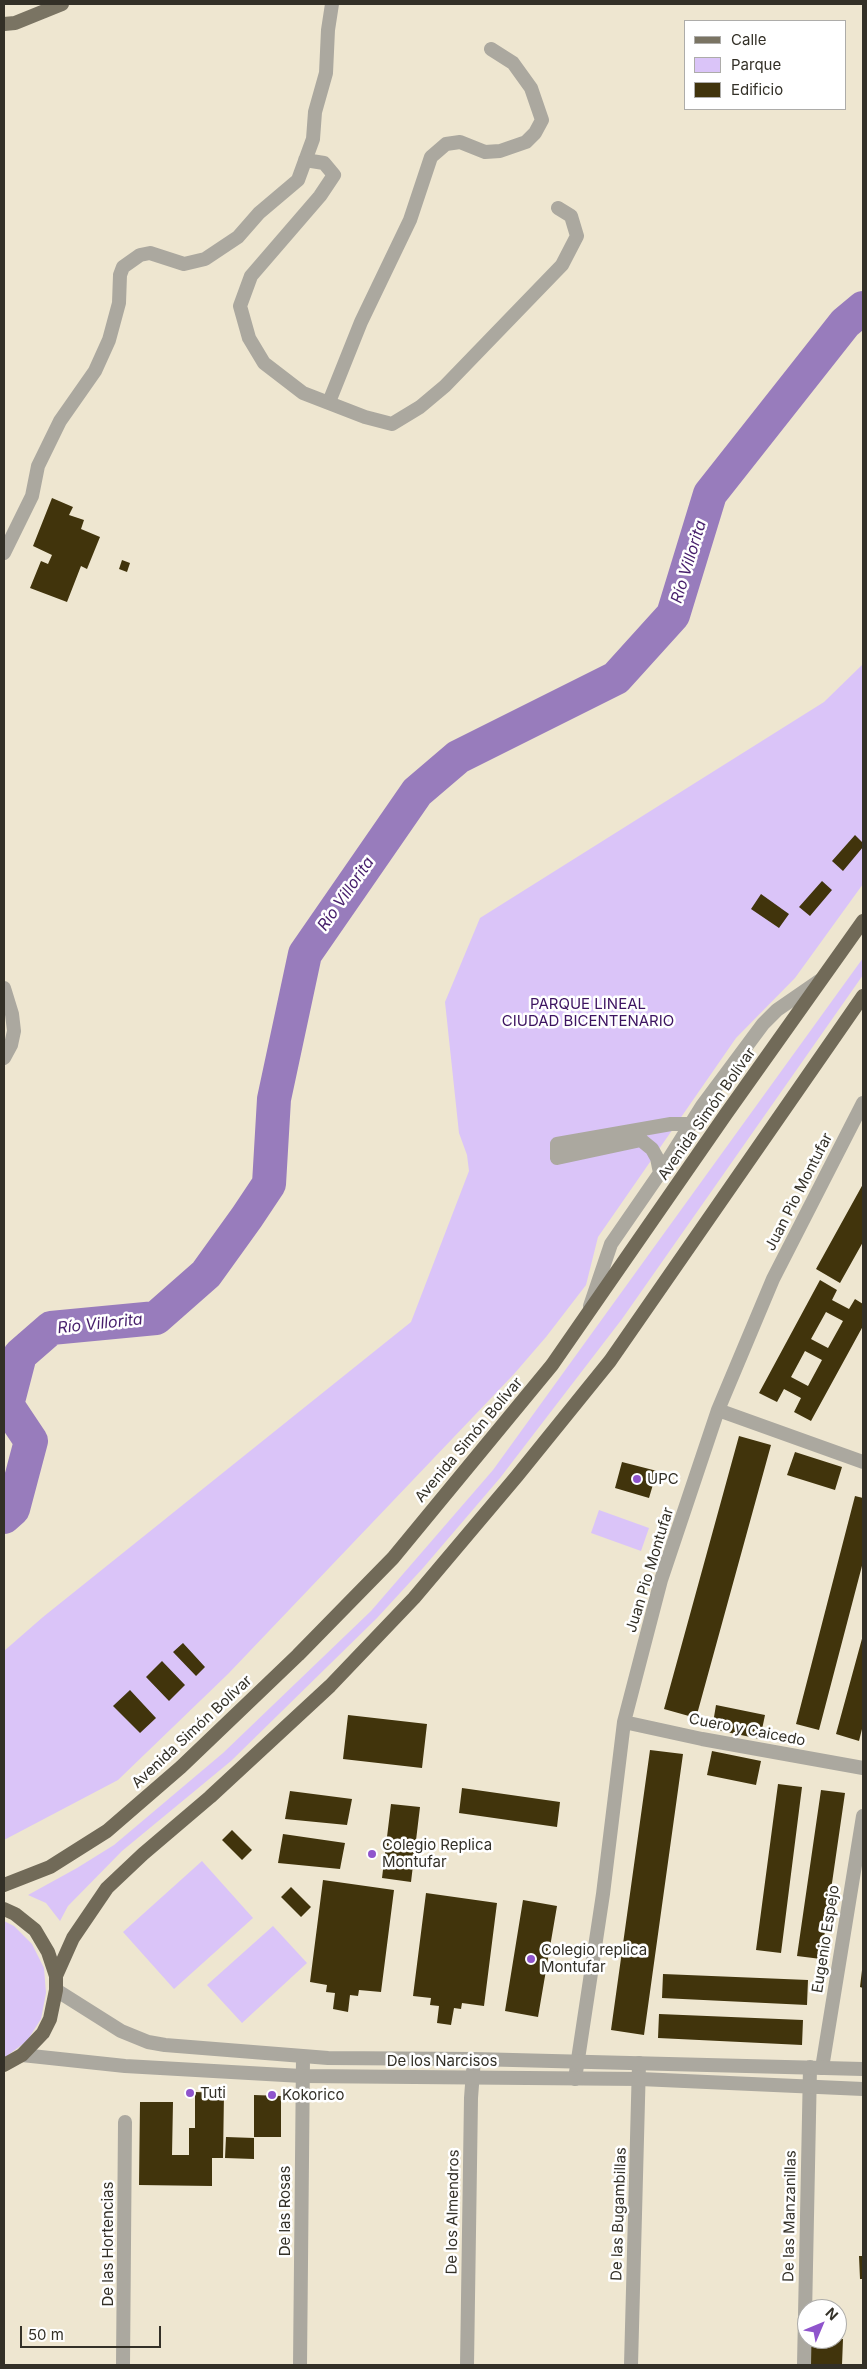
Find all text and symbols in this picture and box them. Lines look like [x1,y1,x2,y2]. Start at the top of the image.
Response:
legend [684,20,847,110]
text: Calle [731,30,766,49]
text: Parque [731,55,781,74]
text: Edificio [731,80,783,99]
water label: Río Villorita [667,518,711,606]
water label: Río Villorita [314,853,378,935]
park label: PARQUE LINEAL CIUDAD BICENTENARIO [502,995,674,1030]
street label: Avenida Simón Bolívar [654,1044,760,1184]
street label: Juan Pio Montufar [761,1130,837,1254]
water label: Río Villorita [56,1310,144,1338]
street label: Avenida Simón Bolívar [411,1374,527,1506]
place label: UPC [647,1470,679,1488]
marker: UPC [631,1473,643,1485]
street label: Juan Pio Montufar [622,1505,678,1635]
street label: Avenida Simón Bolívar [128,1672,256,1792]
street label: Cuero y Caicedo [687,1710,807,1750]
place label: Colegio Replica Montufar [382,1836,492,1871]
marker: Colegio Replica Montufar [366,1848,378,1860]
street label: Eugenio Espejo [809,1884,843,1994]
place label: Colegio replica Montufar [541,1941,647,1976]
marker: Colegio replica Montufar [525,1953,537,1965]
street label: De los Narcisos [387,2052,497,2070]
place label: Tuti [200,2084,226,2102]
place label: Kokorico [282,2086,344,2104]
marker: Tuti [184,2087,196,2099]
marker: Kokorico [266,2089,278,2101]
street label: De las Bugambillas [608,2147,630,2281]
street label: De los Almendros [443,2149,463,2275]
street label: De las Manzanillas [780,2150,800,2282]
street label: De las Rosas [276,2166,294,2256]
street label: De las Hortencias [99,2182,117,2306]
north arrow [797,2299,847,2349]
text: N [822,2304,842,2324]
scale bar [22,2316,164,2348]
text: 50 m [28,2325,64,2344]

